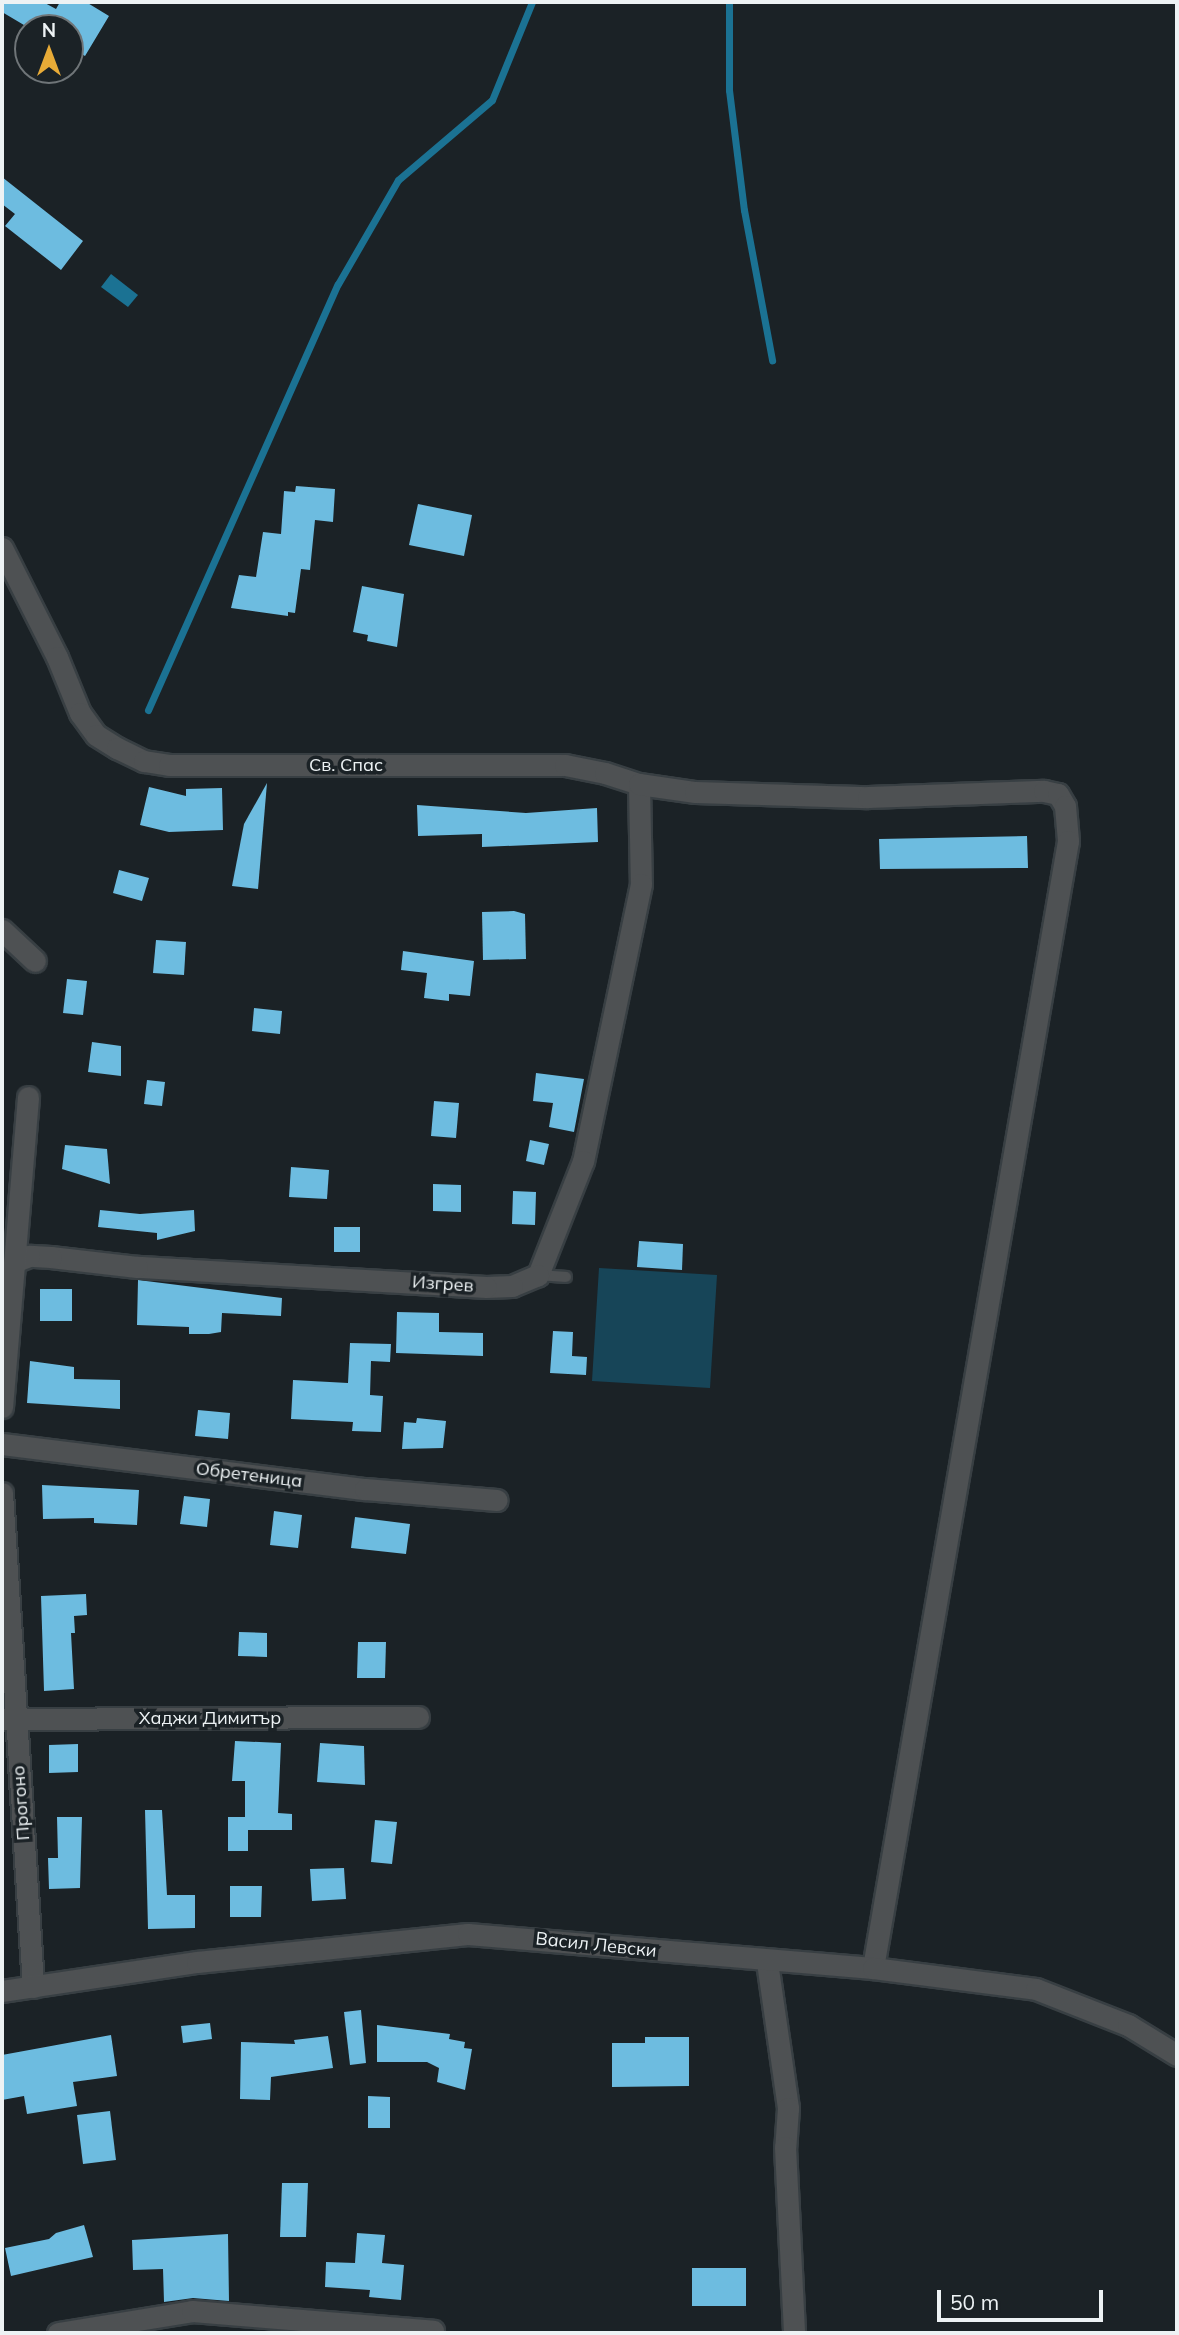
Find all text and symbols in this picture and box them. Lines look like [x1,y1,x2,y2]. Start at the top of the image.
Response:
north arrow [14,14,84,84]
text: N [42,18,56,42]
street label: Св. Спас [309,754,383,776]
street label: Изгрев [412,1271,474,1297]
street label: Обретеница [195,1458,303,1492]
street label: Хаджи Димитър [139,1707,281,1729]
street label: Прогоно [8,1765,34,1841]
street label: Васил Левски [534,1928,658,1962]
scale bar [941,2276,1107,2320]
text: 50 m [950,2289,999,2315]

